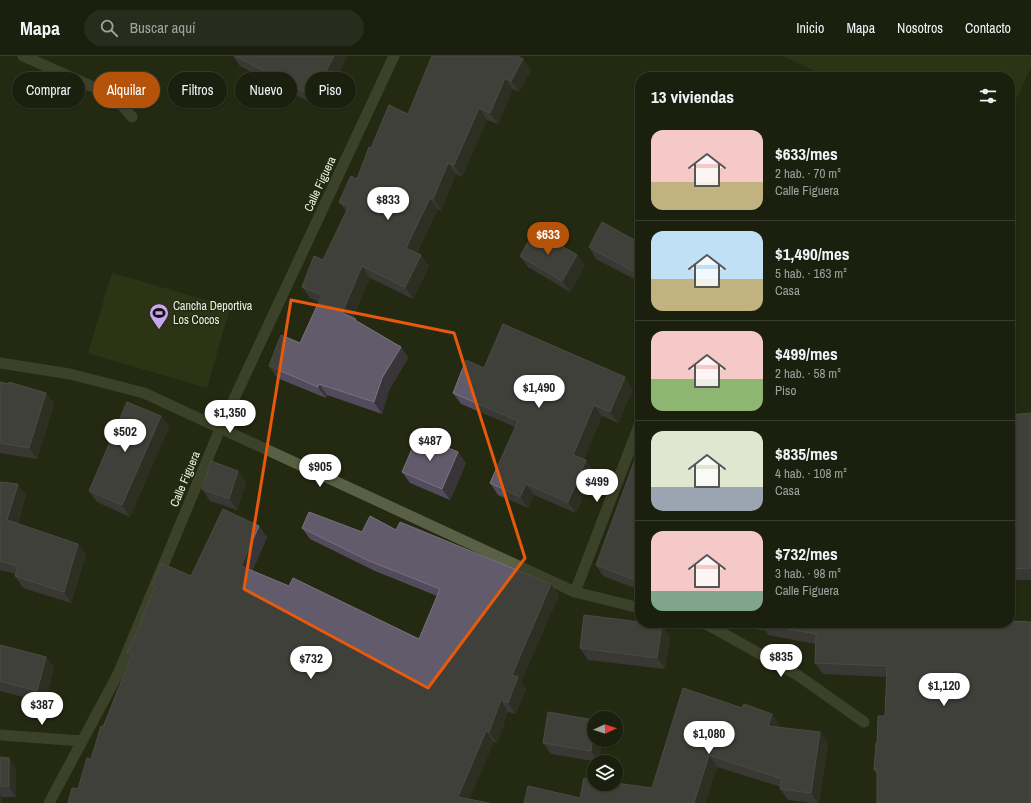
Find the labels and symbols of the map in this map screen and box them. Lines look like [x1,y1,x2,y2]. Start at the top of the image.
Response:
street label: Calle Figuera [300,153,340,214]
pin: $833 [364,187,412,221]
pin: $633 [524,222,572,256]
place label: Cancha Deportiva Los Cocos [173,298,253,328]
sports icon: Cancha Deportiva Los Cocos [148,302,170,330]
pin: $1,490 [506,375,572,409]
pin: $1,350 [197,400,263,434]
pin: $502 [101,419,149,453]
pin: $487 [406,428,454,462]
street label: Calle Figuera [166,448,204,509]
pin: $905 [296,454,344,488]
pin: $499 [573,469,621,503]
pin: $835 [757,644,805,678]
pin: $732 [287,646,335,680]
pin: $1,120 [911,673,977,707]
pin: $387 [18,692,66,726]
north arrow [587,711,623,747]
pin: $1,080 [676,721,742,755]

